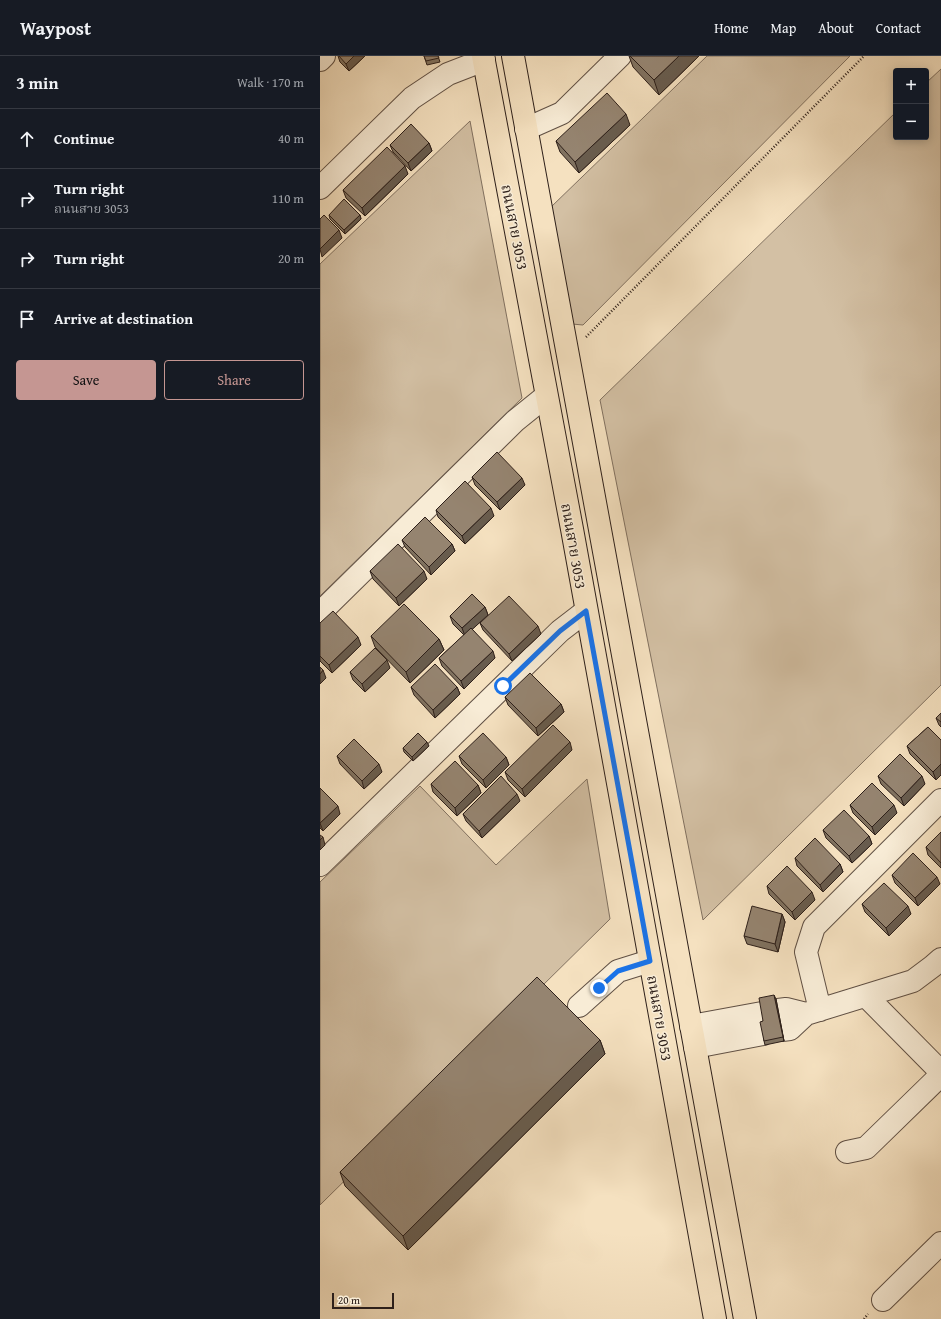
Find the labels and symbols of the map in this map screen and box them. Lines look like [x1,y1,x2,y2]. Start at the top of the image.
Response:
street label: ถนนสาย 3053 [496,182,534,272]
street label: ถนนสาย 3053 [556,501,592,591]
route start [494,677,512,695]
street label: ถนนสาย 3053 [642,973,678,1063]
route end [590,979,608,997]
scale bar [332,1291,394,1310]

